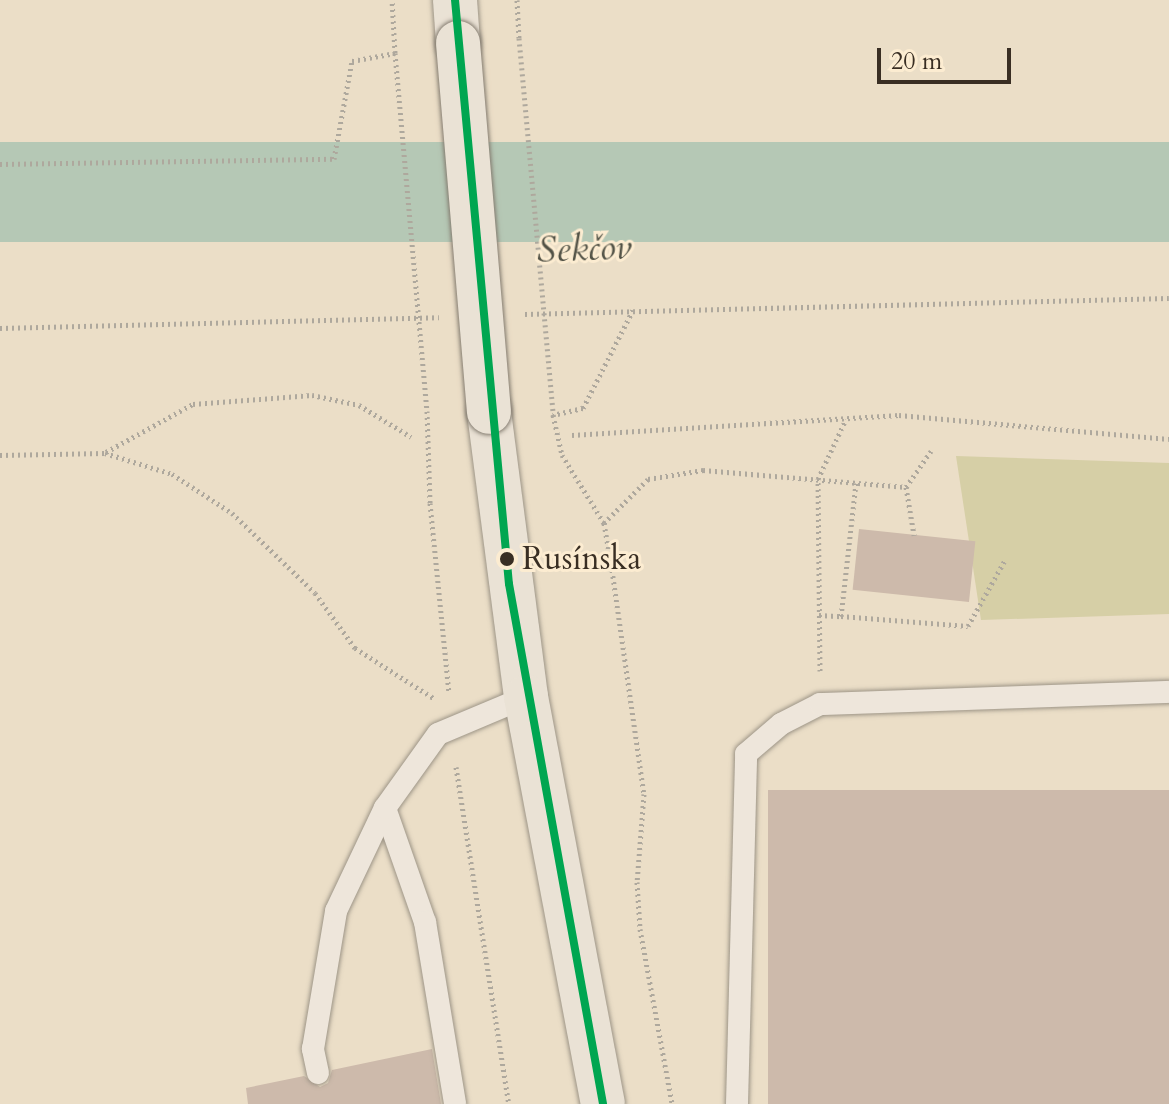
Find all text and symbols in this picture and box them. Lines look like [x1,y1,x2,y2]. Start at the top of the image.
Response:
scale bar [881,32,1015,82]
text: 20 m [891,45,942,78]
water label: Sekčov [536,226,632,272]
place label: Rusínska [522,540,641,578]
marker: Rusínska [499,551,515,567]

